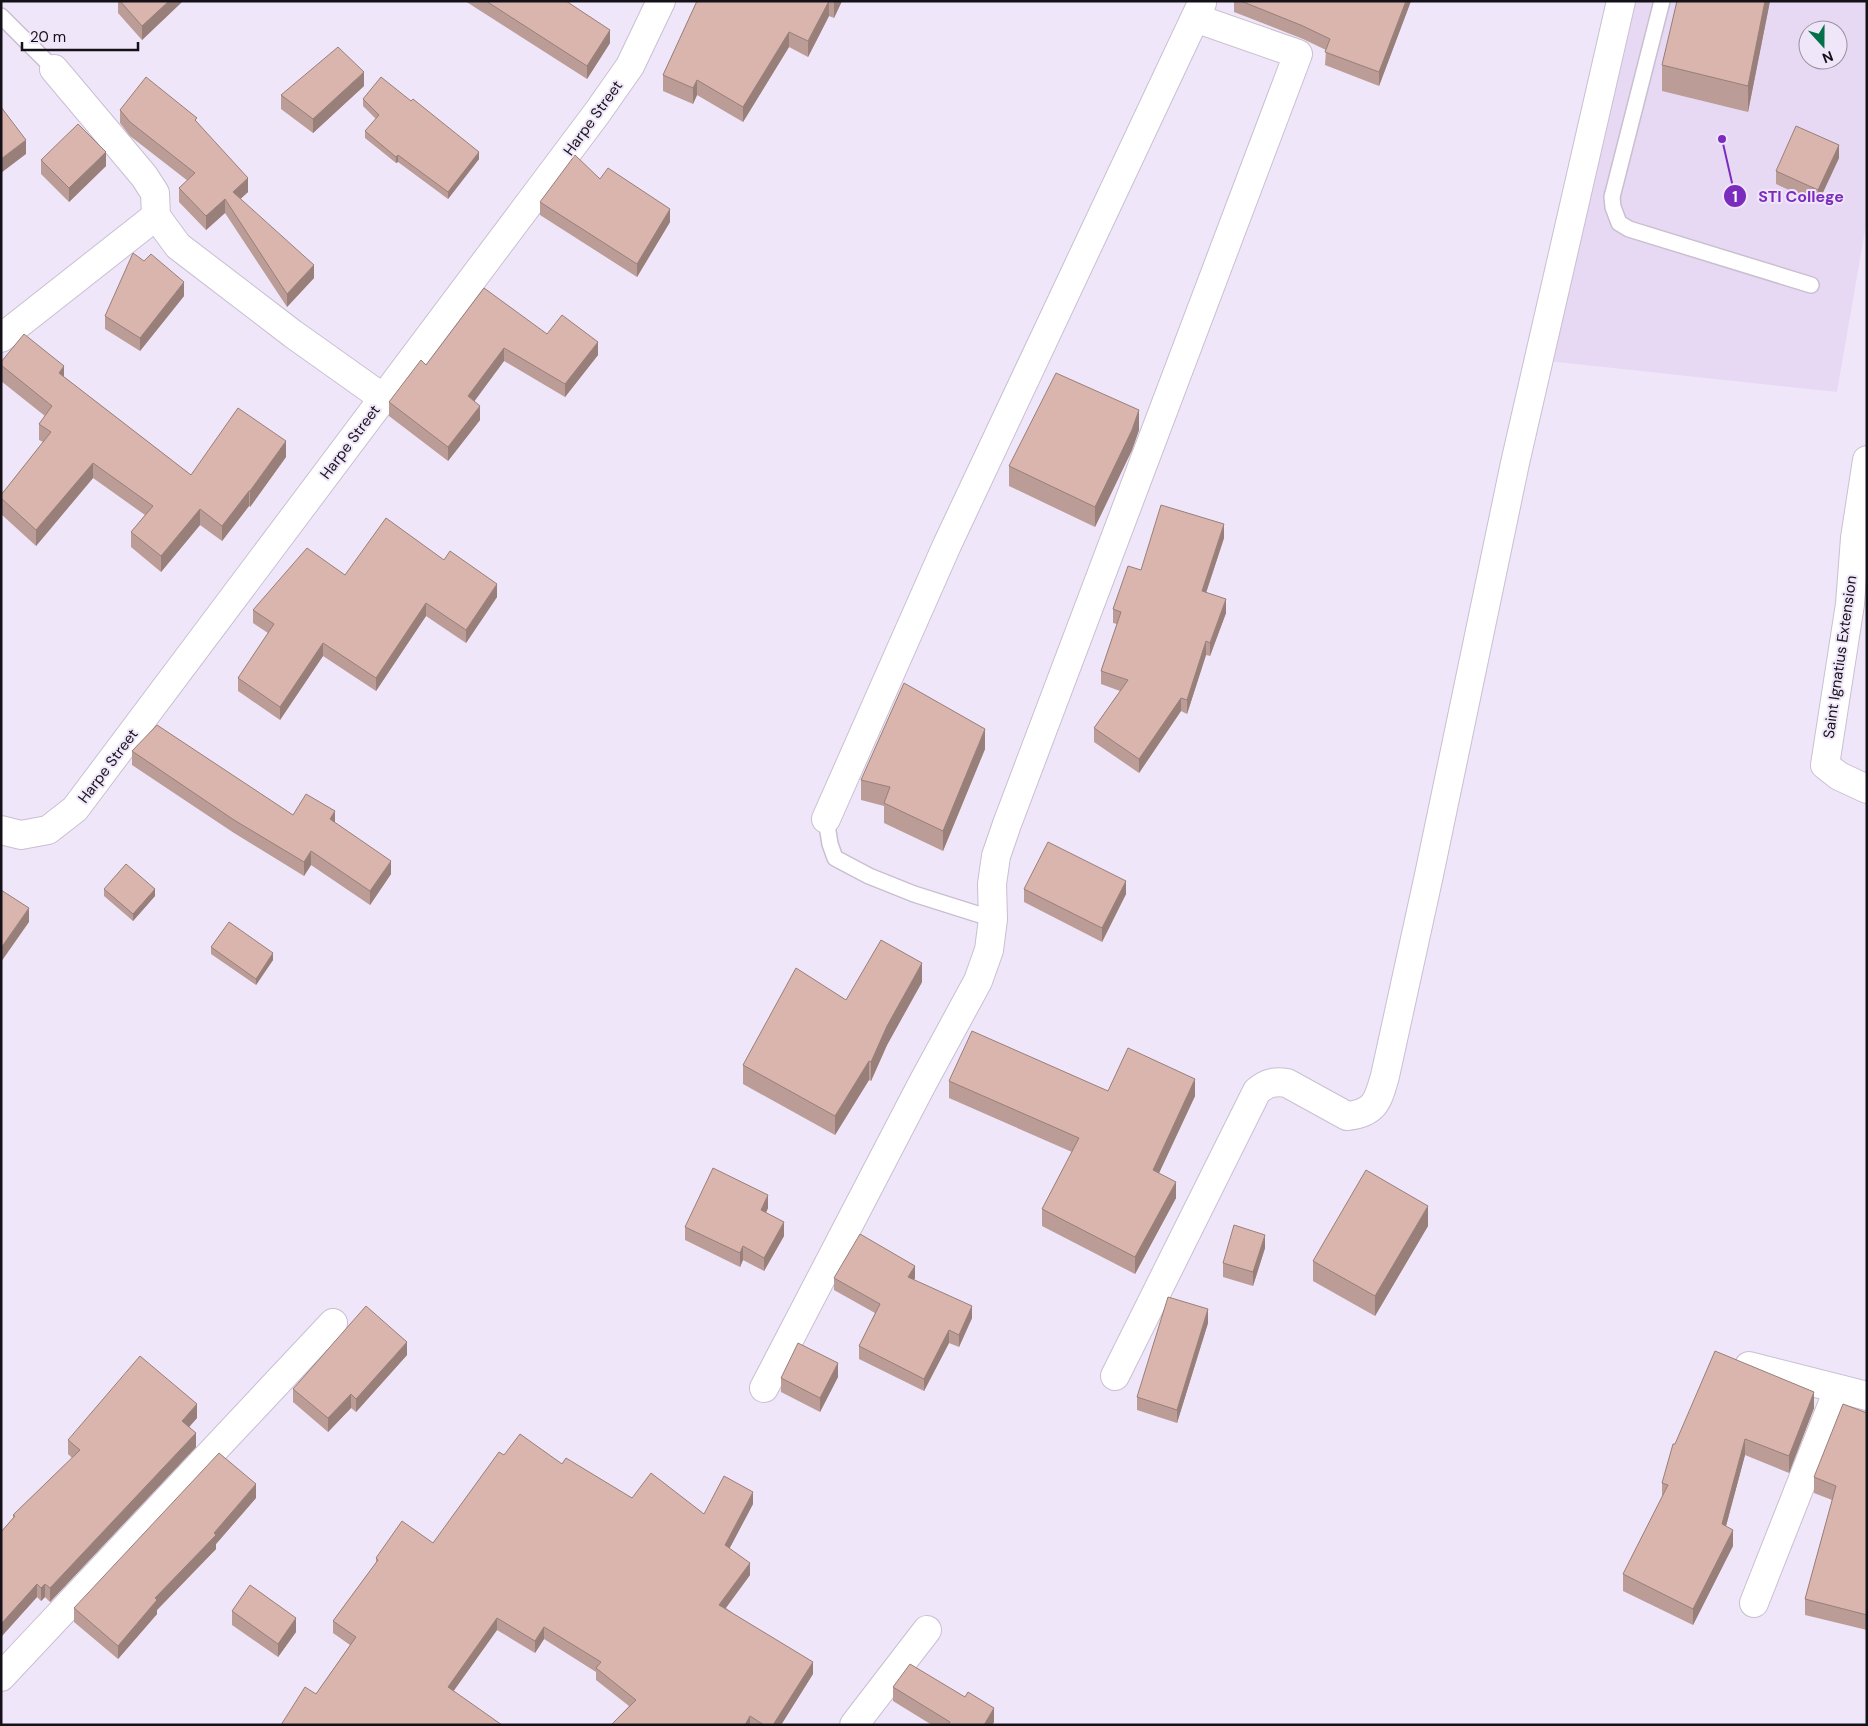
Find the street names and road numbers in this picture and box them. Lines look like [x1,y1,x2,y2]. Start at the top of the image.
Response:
street label: Harpe Street [559,76,627,160]
street label: Harpe Street [315,401,385,483]
street label: Saint Ignatius Extension [1819,574,1861,740]
street label: Harpe Street [73,725,143,807]

